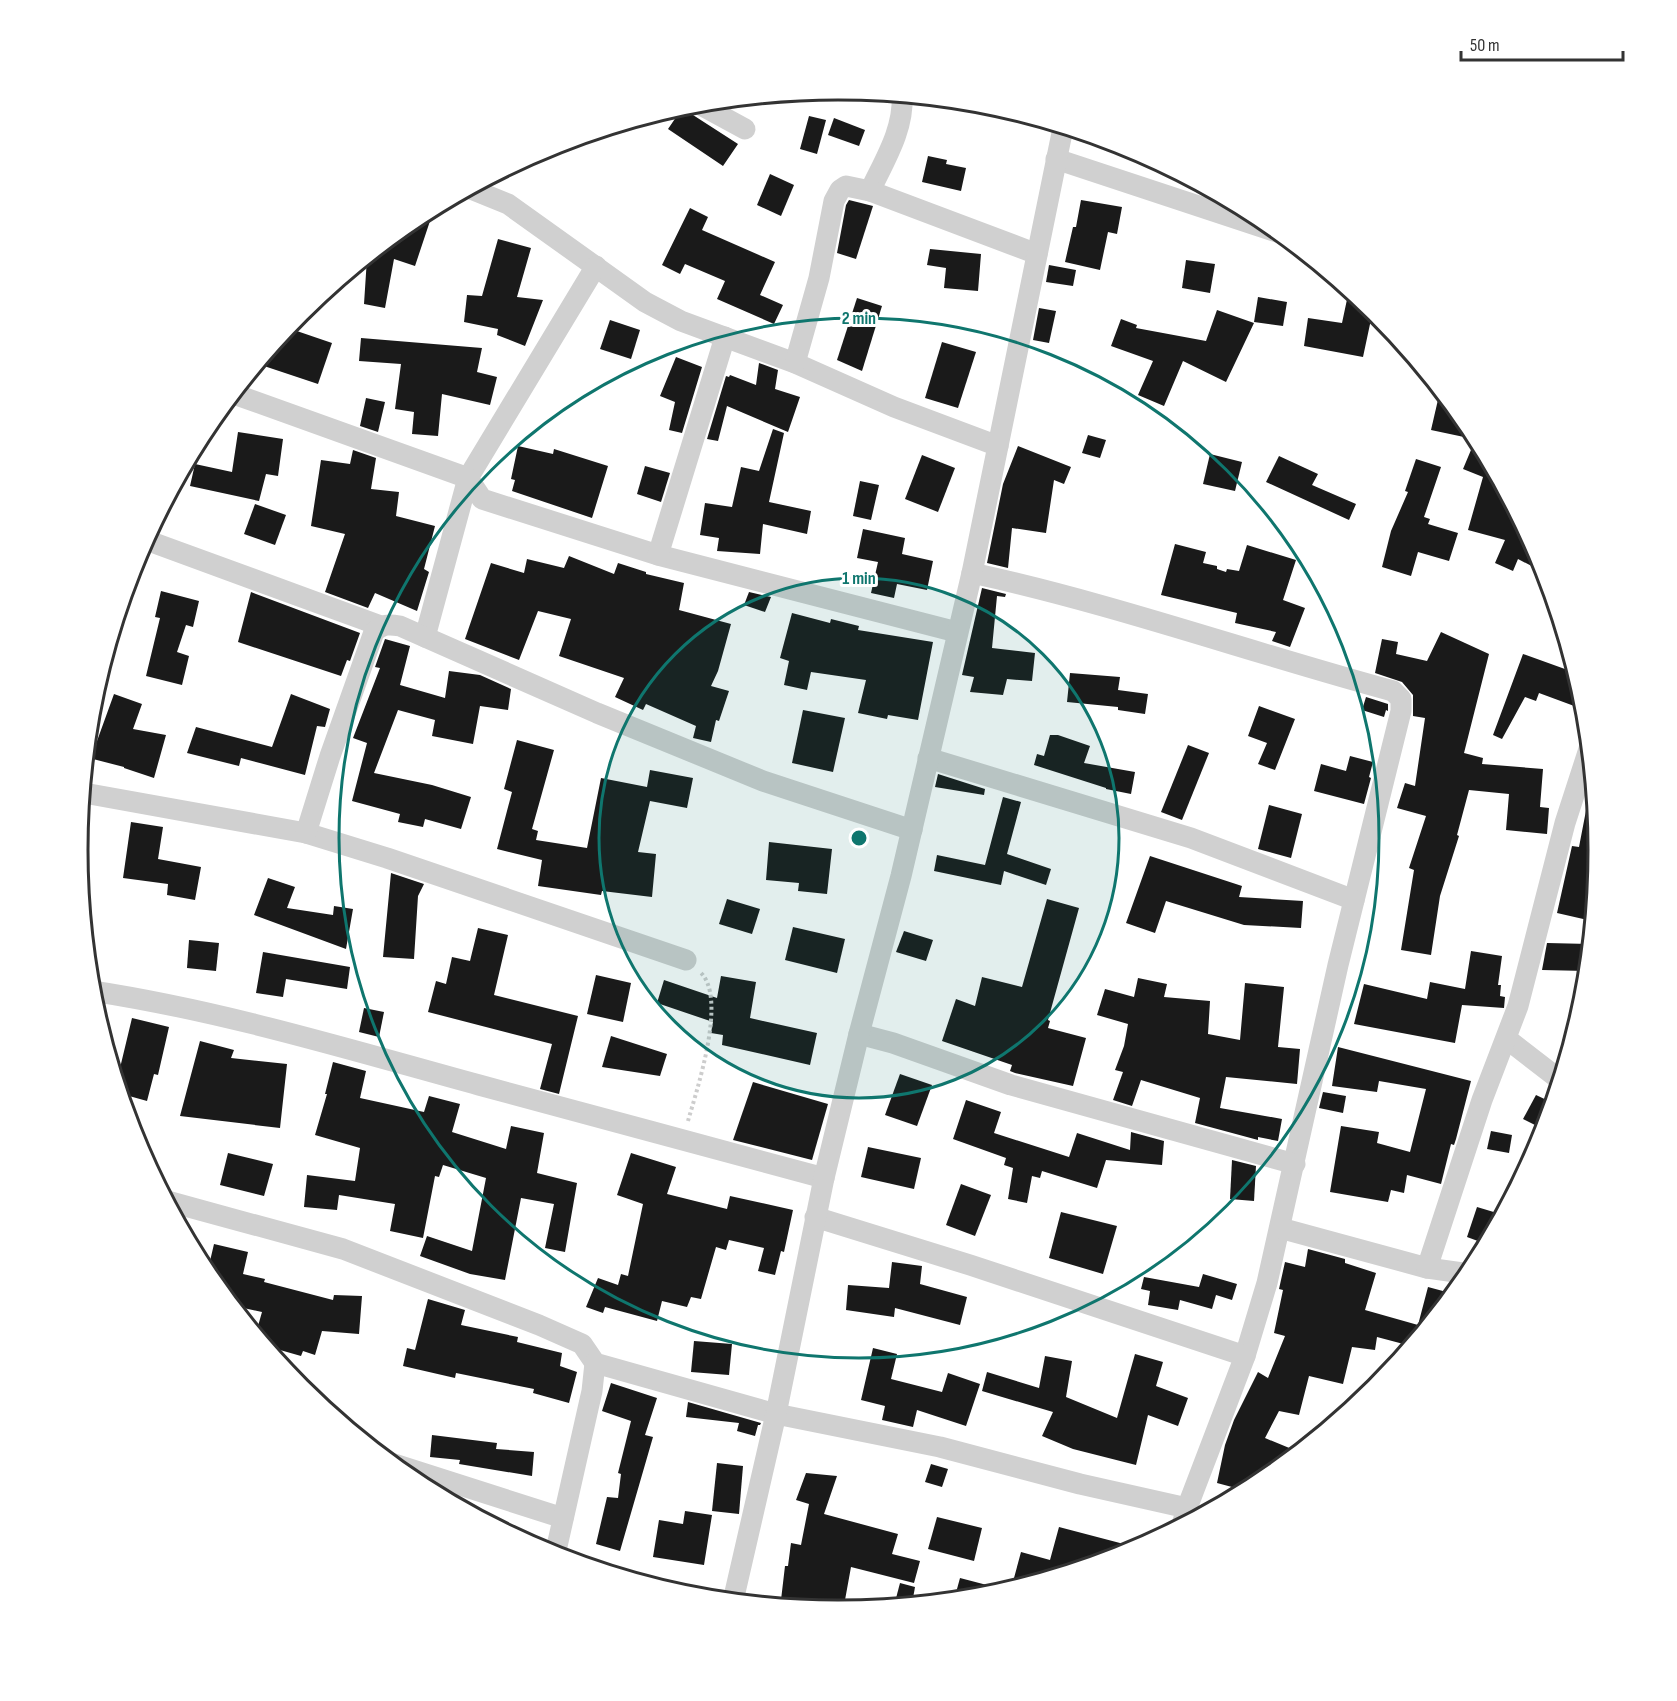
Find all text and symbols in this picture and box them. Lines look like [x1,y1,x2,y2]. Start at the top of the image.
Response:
scale bar [1461,24,1623,62]
text: 50 m [1470,35,1500,56]
text: 2 min [842,308,876,329]
text: 1 min [842,568,876,589]
centre of rings [849,828,869,848]

